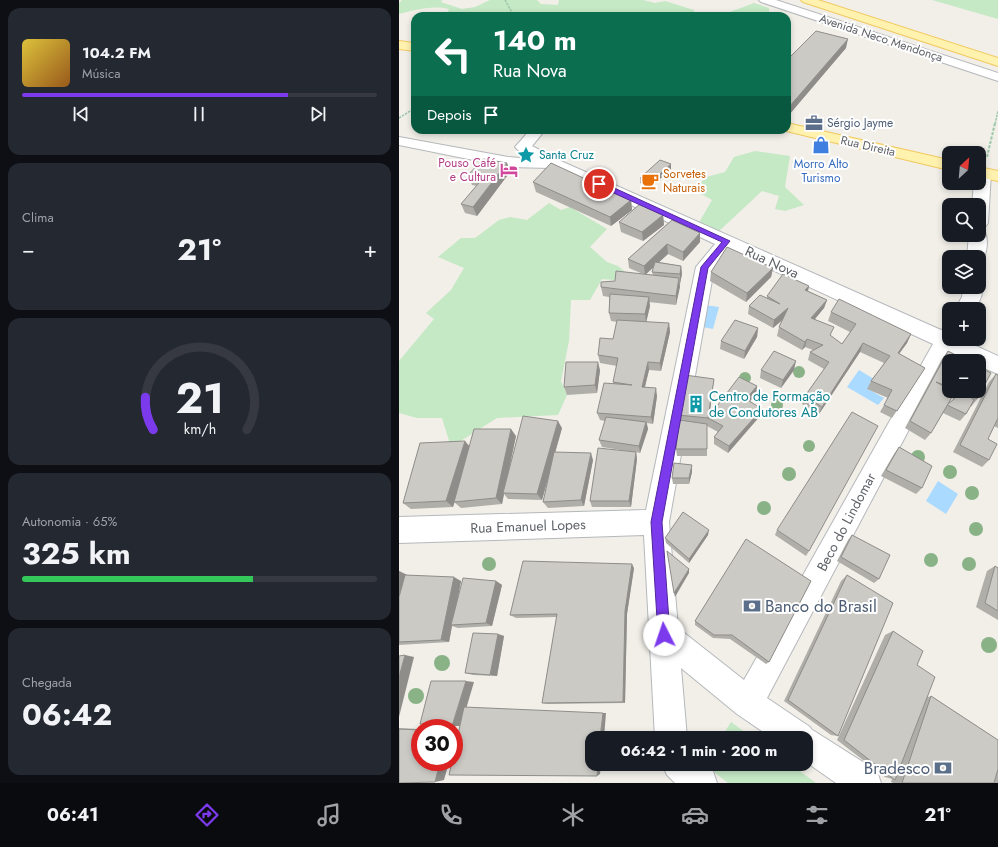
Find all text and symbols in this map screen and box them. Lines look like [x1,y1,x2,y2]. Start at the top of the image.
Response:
street label: Avenida Neco Mendonça [817,10,945,67]
text: 140 m [493,20,577,61]
icon: left [427,28,479,80]
text: 104.2 FM [82,42,151,64]
text: Rua Nova [493,58,567,84]
text: Música [82,64,120,83]
icon: previous [70,103,92,125]
icon: pause [188,103,210,125]
icon: next [307,103,329,125]
text: Depois [427,104,472,126]
icon: arrive [480,104,502,126]
office icon: Sérgio Jayme [804,113,824,133]
place label: Sérgio Jayme [827,114,893,132]
street label: Rua Direita [839,131,897,161]
shop icon: Morro Alto Turismo [811,135,831,155]
place icon: Santa Cruz [516,145,536,165]
place label: Santa Cruz [539,146,595,164]
north arrow [942,146,986,190]
map controls [942,146,986,398]
place label: Pouso Café e Cultura [438,154,496,186]
place label: Morro Alto Turismo [794,155,849,187]
hotel icon: Pouso Café e Cultura [499,160,519,180]
place label: Sorvetes Naturais [663,165,706,197]
pin [582,167,616,201]
cafe icon: Sorvetes Naturais [640,171,660,191]
icon: arrive [588,173,610,195]
button: search [942,198,986,242]
text: Clima [22,208,54,227]
text: 21° [177,228,221,271]
text: − [22,233,35,265]
text: + [363,233,377,265]
street label: Rua Nova [742,241,802,283]
button: layers [942,250,986,294]
button: + [942,302,986,346]
button: − [942,354,986,398]
text: 21 [175,367,224,428]
place label: Centro de Formação de Condutores AB [709,386,830,422]
building icon: Centro de Formação de Condutores AB [686,394,706,414]
text: km/h [183,418,216,438]
street label: Beco do Lindomar [812,469,880,575]
text: Autonomia · 65% [22,512,117,531]
street label: Rua Emanuel Lopes [470,514,586,538]
text: 325 km [22,532,131,575]
place label: Banco do Brasil [765,594,877,618]
bank icon: Banco do Brasil [742,596,762,616]
position arrow [643,614,685,656]
text: Chegada [22,673,72,692]
text: 06:42 [22,693,112,736]
speed limit sign: 30 [411,719,463,771]
text: 06:42 · 1 min · 200 m [621,740,777,762]
place label: Bradesco [864,756,930,780]
bank icon: Bradesco [933,758,953,778]
icon: directions [193,801,221,829]
icon: music [315,801,343,829]
icon: phone [437,801,465,829]
icon: climate [559,801,587,829]
icon: car [681,801,709,829]
icon: filters [803,801,831,829]
text: 06:41 [47,802,98,828]
text: 21° [925,802,951,828]

